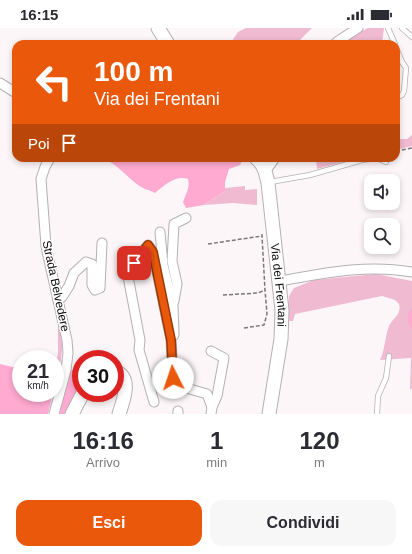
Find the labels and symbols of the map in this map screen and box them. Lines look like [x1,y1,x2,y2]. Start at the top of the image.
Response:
street label: Strada Belvedere [40,239,73,333]
street label: Via dei Frentani [268,243,289,327]
pin [117,246,151,280]
speed limit sign: 30 [72,350,124,402]
position arrow [152,357,194,399]

